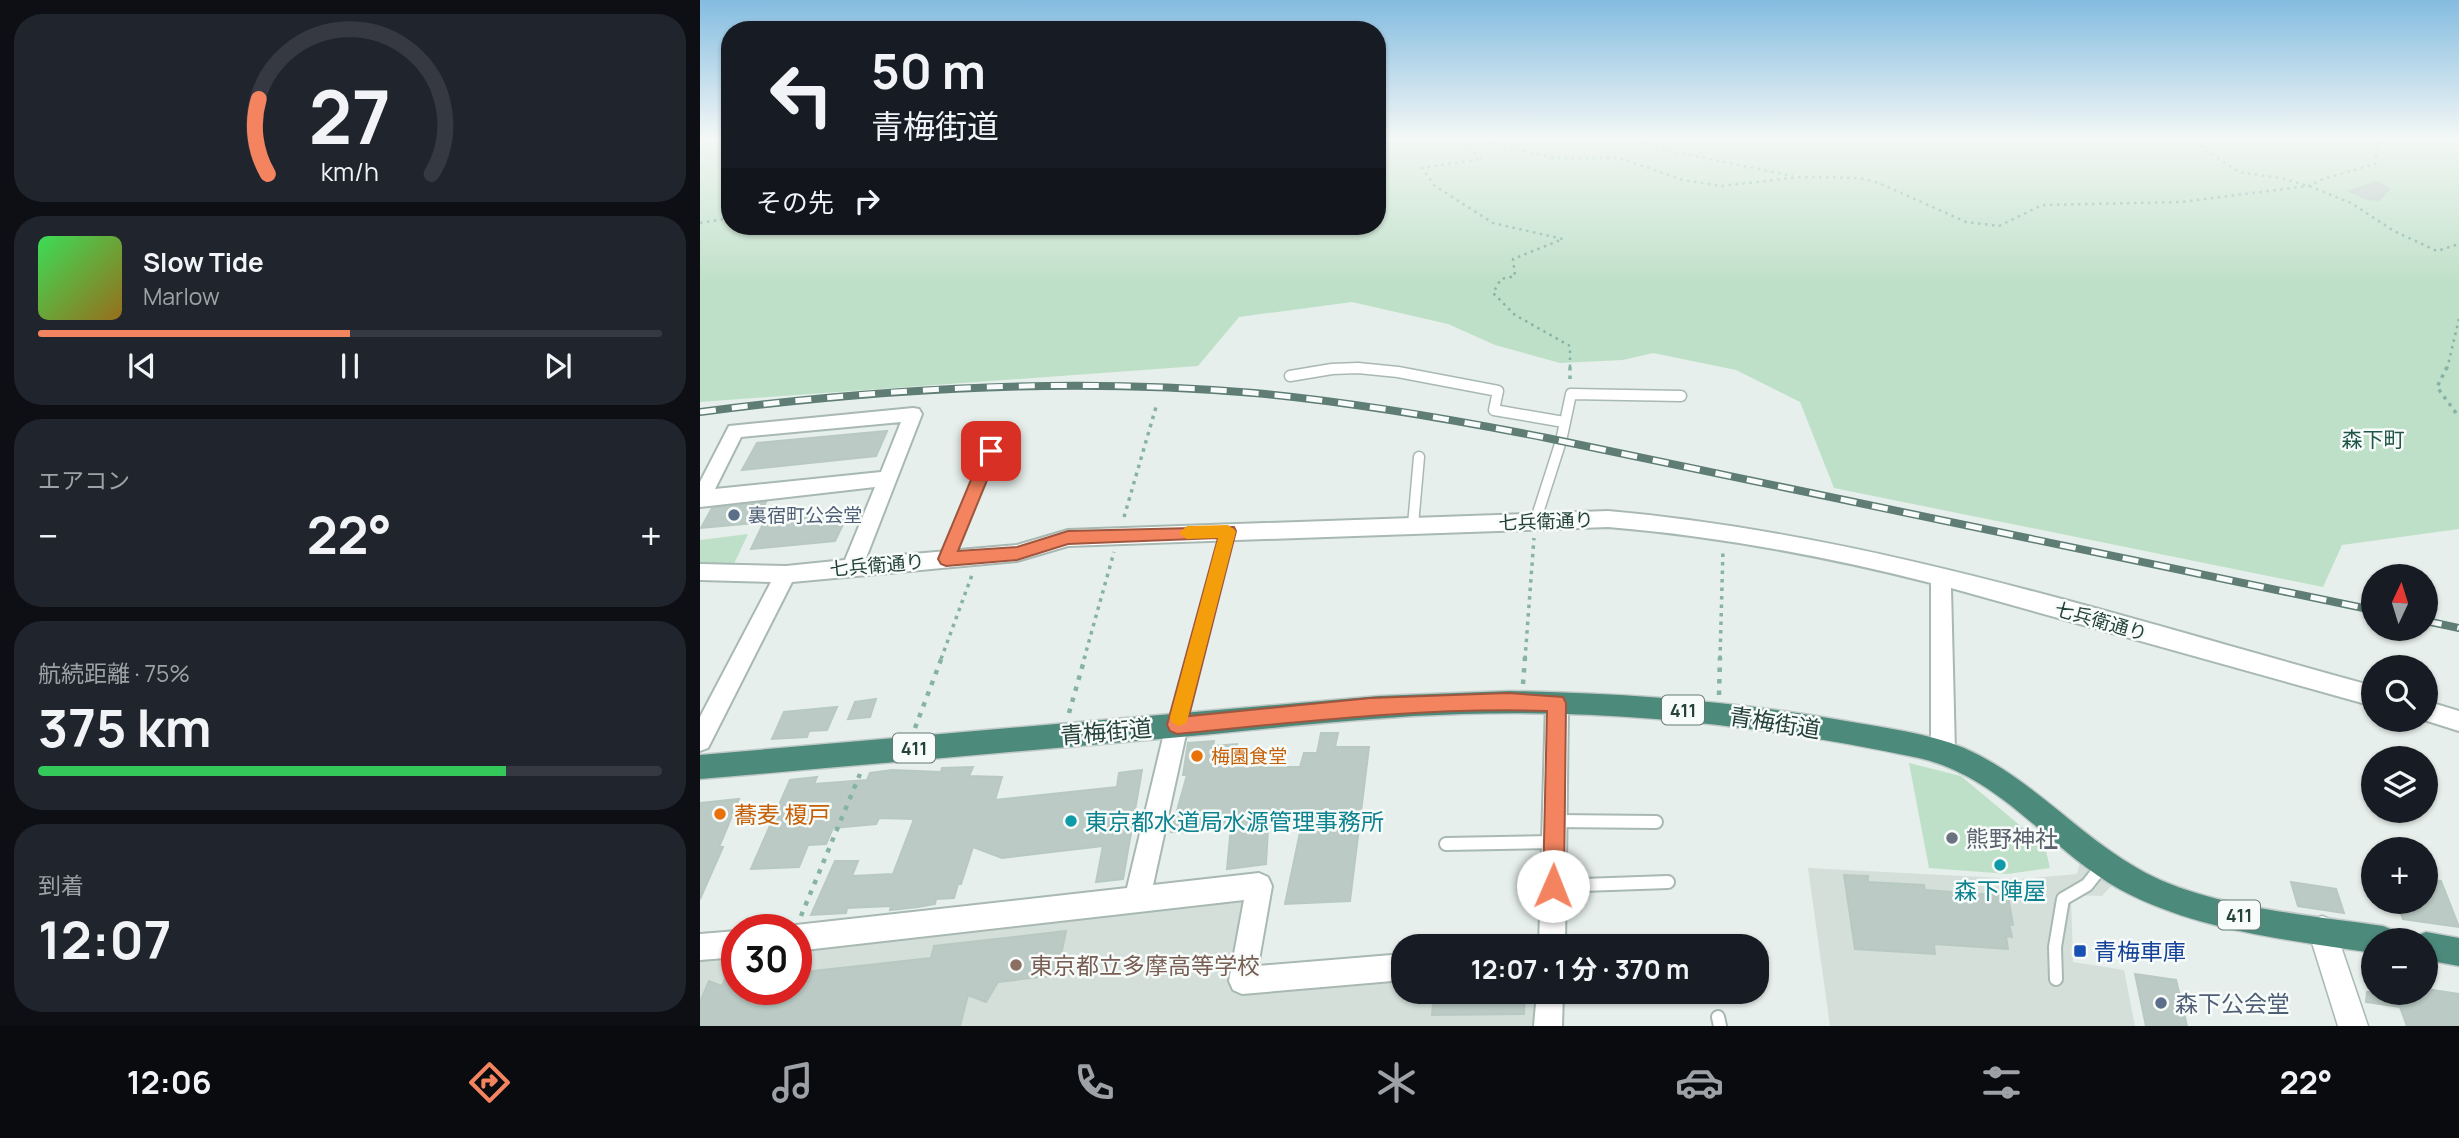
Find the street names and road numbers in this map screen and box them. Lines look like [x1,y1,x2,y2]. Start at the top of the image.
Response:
street label: 七兵衛通り [1498,506,1594,536]
street label: 七兵衛通り [829,548,925,582]
street label: 七兵衛通り [2052,595,2150,647]
road number: 411 [1662,696,1704,724]
street label: 青梅街道 [1727,699,1823,745]
street label: 青梅街道 [1059,711,1153,751]
road number: 411 [893,734,935,762]
road number: 411 [2218,900,2260,930]

